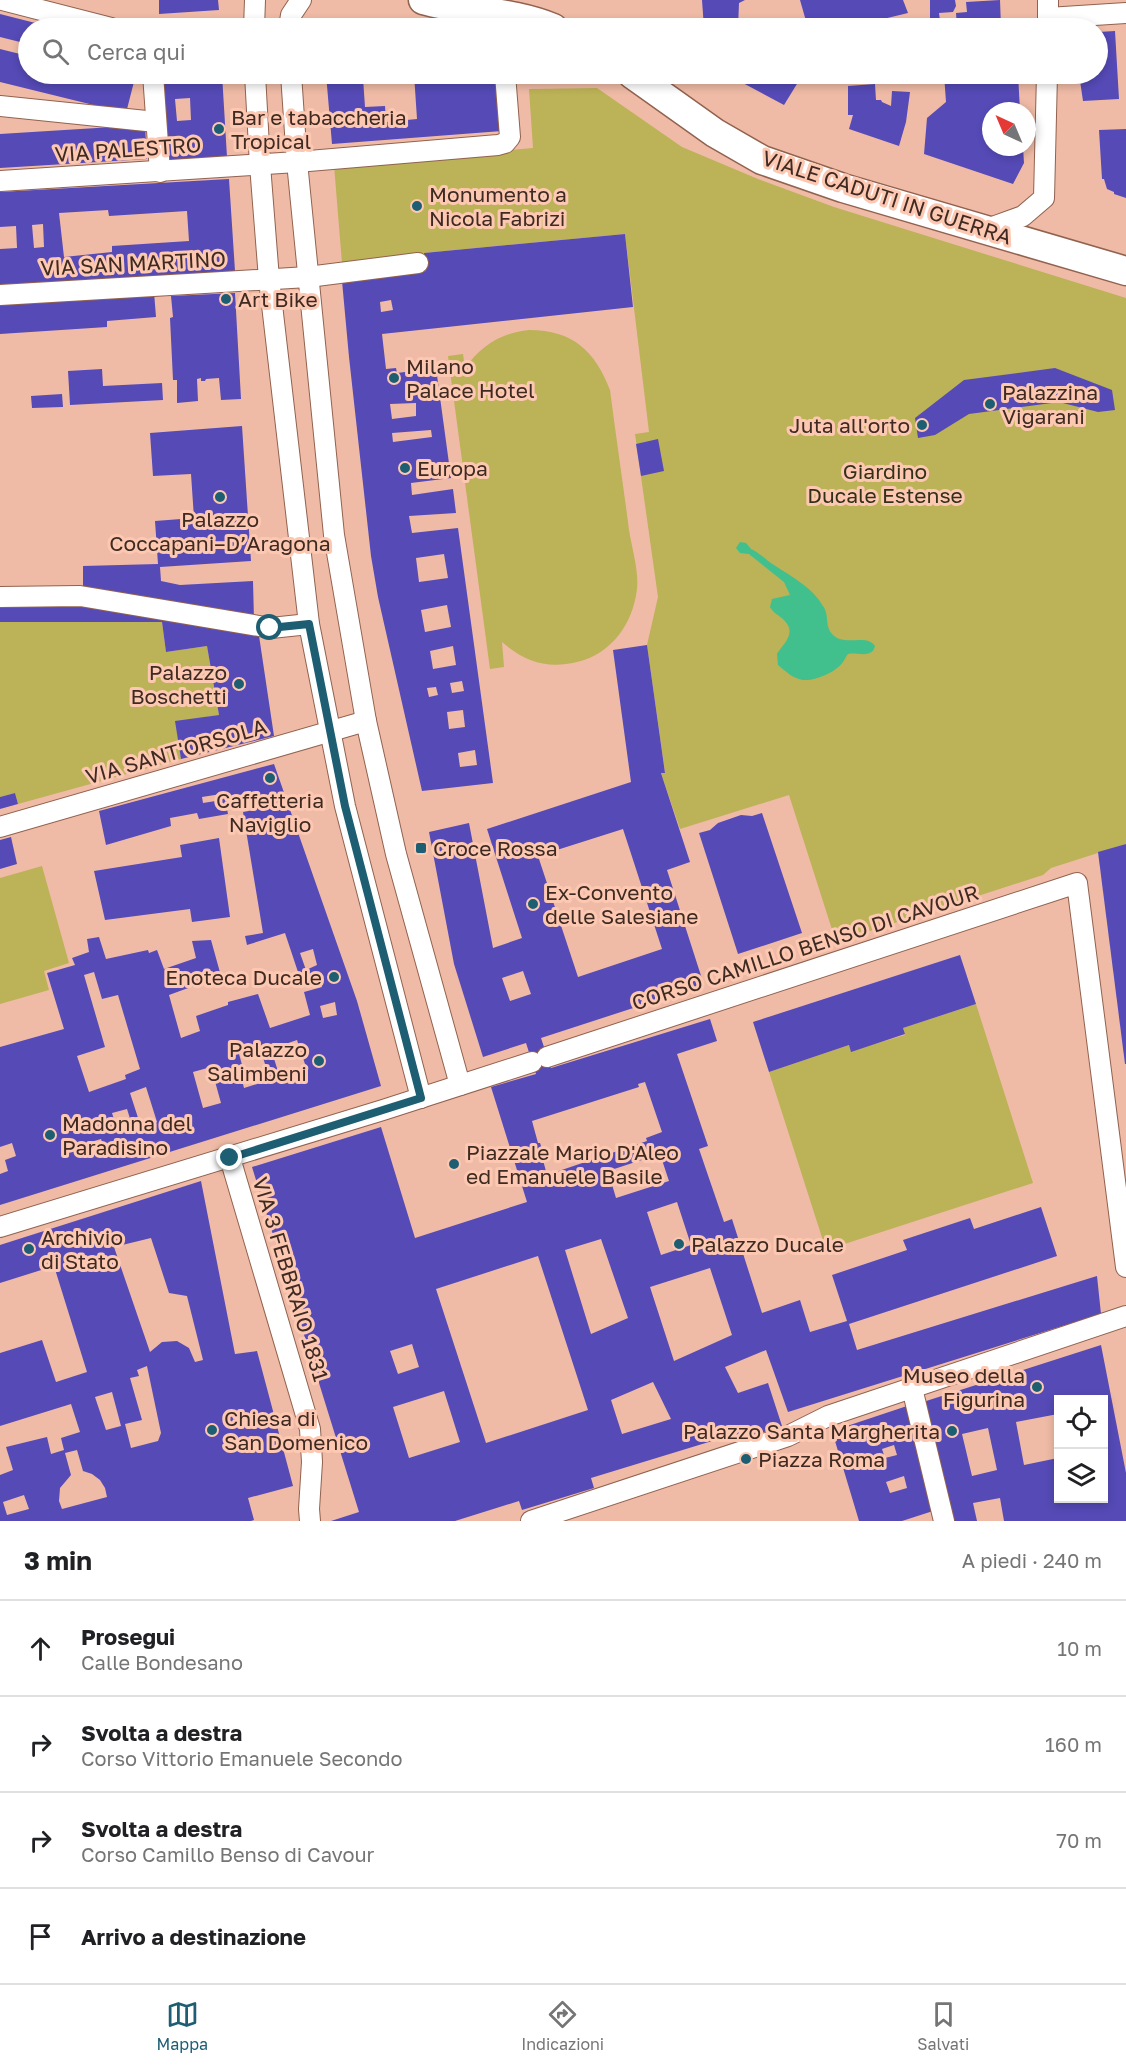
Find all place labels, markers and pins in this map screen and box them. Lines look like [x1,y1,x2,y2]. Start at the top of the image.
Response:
place label: Bar e tabaccheria Tropical [231,104,407,154]
marker: Bar e tabaccheria Tropical [212,122,226,136]
place label: Monumento a Nicola Fabrizi [429,181,567,231]
marker: Monumento a Nicola Fabrizi [410,199,424,213]
place label: Art Bike [238,286,318,312]
marker: Art Bike [219,292,233,306]
place label: Milano Palace Hotel [406,353,535,403]
marker: Milano Palace Hotel [387,371,401,385]
place label: Palazzina Vigarani [1002,379,1098,429]
marker: Palazzina Vigarani [983,397,997,411]
place label: Juta all'orto [789,412,910,438]
marker: Juta all'orto [915,418,929,432]
place label: Europa [417,455,488,481]
marker: Europa [398,461,412,475]
marker: Palazzo Coccapani–D’Aragona [213,490,227,504]
place label: Palazzo Coccapani–D’Aragona [109,506,331,556]
place label: Palazzo Boschetti [130,659,227,709]
marker: Palazzo Boschetti [232,677,246,691]
marker: Caffetteria Naviglio [263,771,277,785]
place label: Caffetteria Naviglio [216,787,324,837]
place label: Croce Rossa [433,835,558,861]
marker: Croce Rossa [414,841,428,855]
place label: Ex-Convento delle Salesiane [545,879,698,929]
marker: Ex-Convento delle Salesiane [526,897,540,911]
place label: Enoteca Ducale [165,964,322,990]
marker: Enoteca Ducale [327,970,341,984]
place label: Palazzo Salimbeni [207,1036,307,1086]
marker: Palazzo Salimbeni [312,1054,326,1068]
place label: Madonna del Paradisino [62,1110,192,1160]
marker: Madonna del Paradisino [43,1128,57,1142]
place label: Piazzale Mario D'Aleo ed Emanuele Basile [466,1139,679,1189]
marker: Piazzale Mario D'Aleo ed Emanuele Basile [447,1157,461,1171]
place label: Archivio di Stato [41,1224,123,1274]
place label: Palazzo Ducale [691,1231,844,1257]
marker: Palazzo Ducale [672,1237,686,1251]
marker: Archivio di Stato [22,1242,36,1256]
place label: Museo della Figurina [903,1362,1025,1412]
marker: Museo della Figurina [1030,1380,1044,1394]
place label: Chiesa di San Domenico [224,1405,368,1455]
place label: Palazzo Santa Margherita [683,1418,940,1444]
marker: Chiesa di San Domenico [205,1423,219,1437]
marker: Palazzo Santa Margherita [945,1424,959,1438]
place label: Piazza Roma [758,1446,885,1472]
marker: Piazza Roma [739,1452,753,1466]

